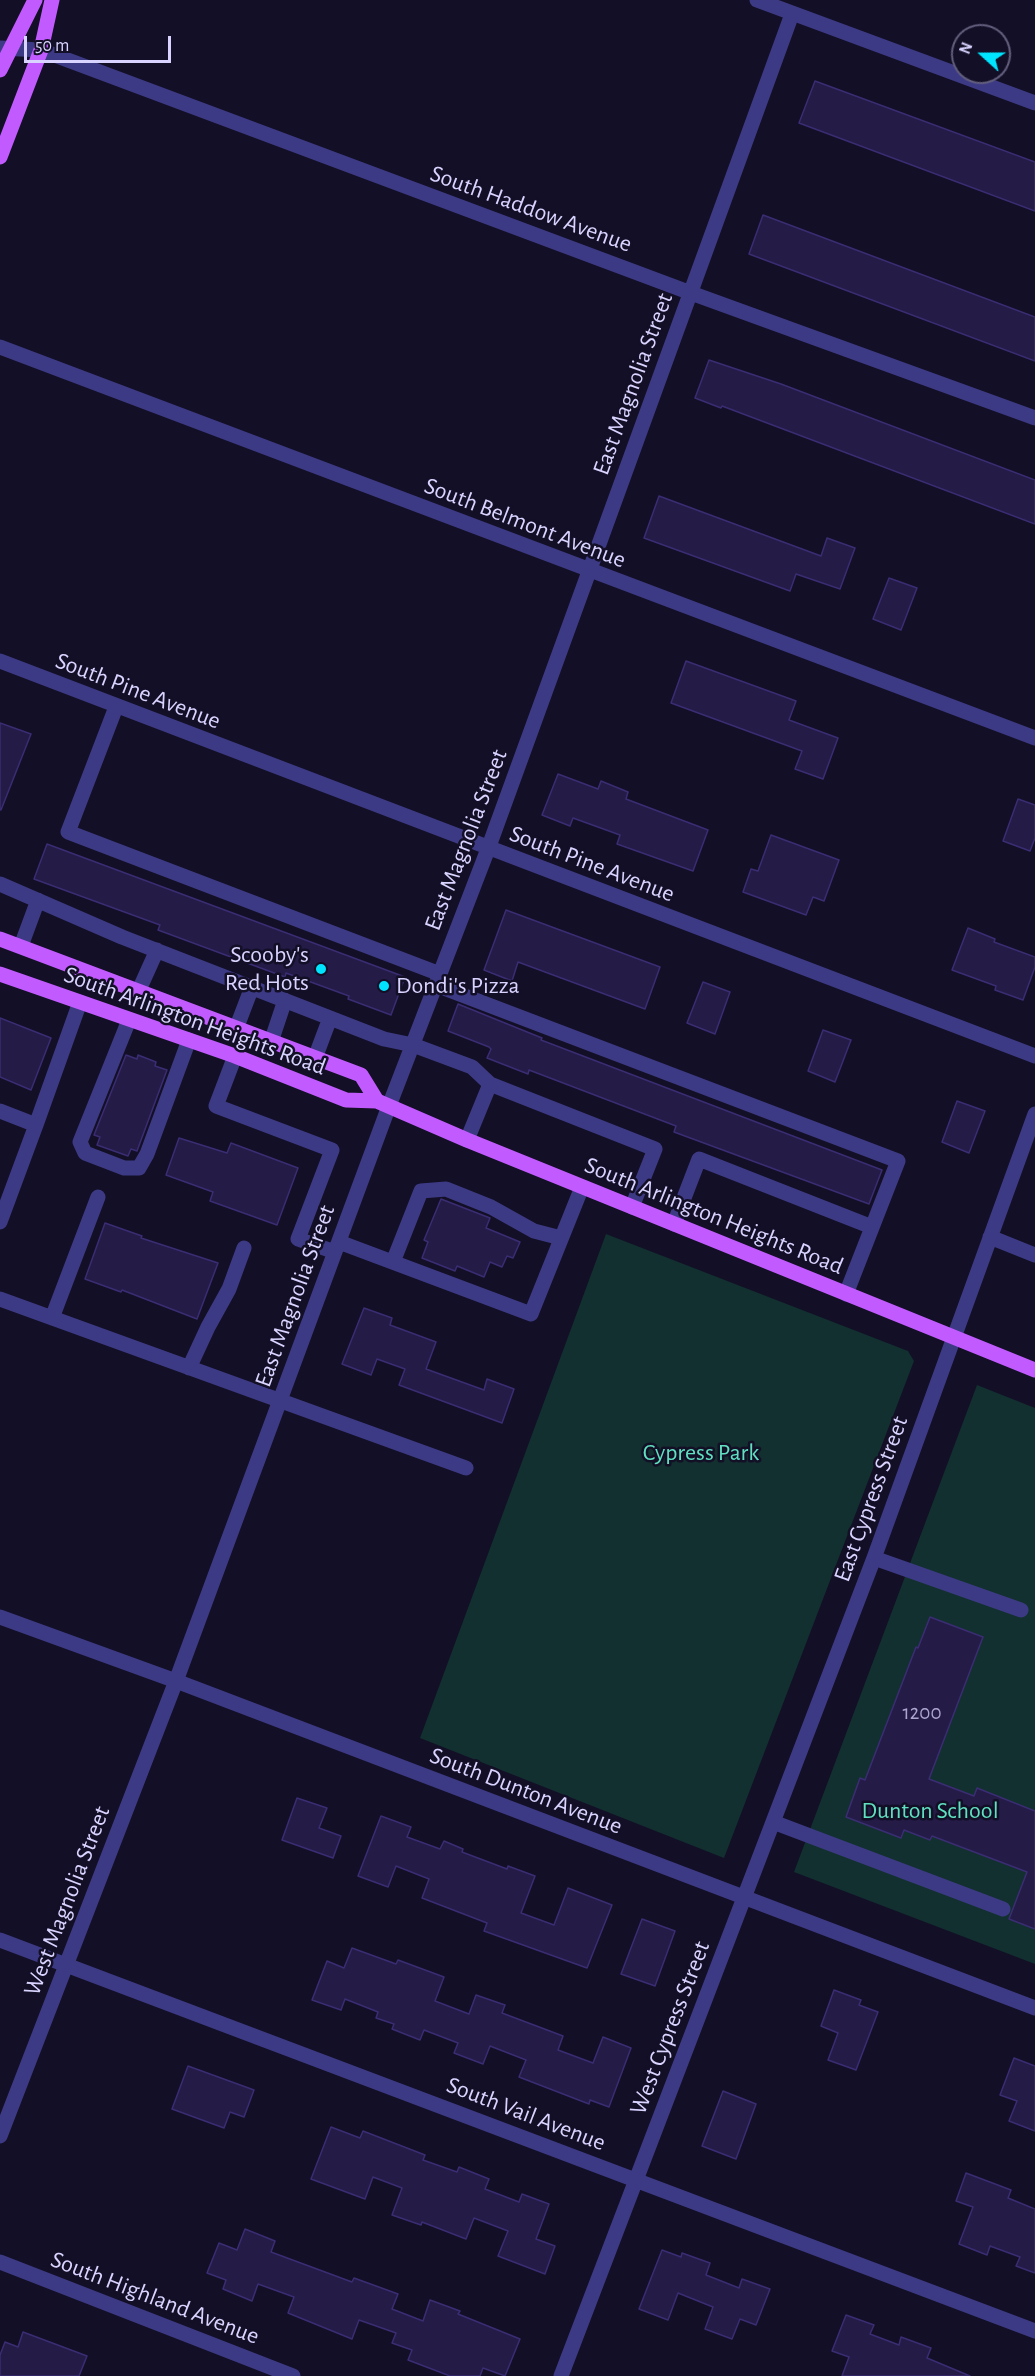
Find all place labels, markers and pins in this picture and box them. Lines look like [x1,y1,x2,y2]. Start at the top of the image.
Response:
place label: Scooby's Red Hots [225,941,309,997]
marker: Scooby's Red Hots [314,962,328,976]
place label: Dondi's Pizza [396,972,520,1000]
marker: Dondi's Pizza [377,979,391,993]

